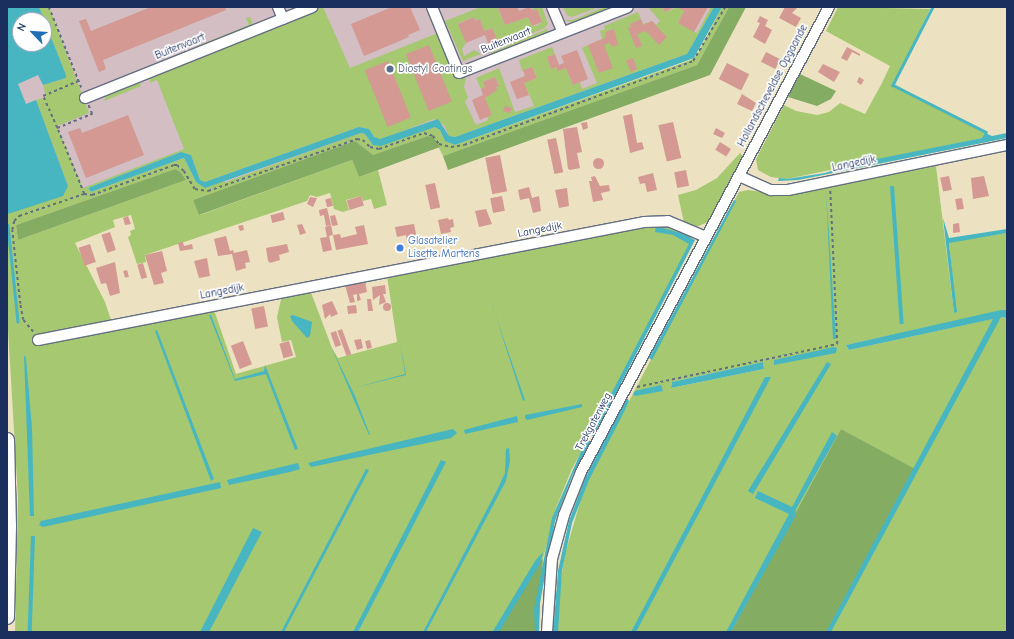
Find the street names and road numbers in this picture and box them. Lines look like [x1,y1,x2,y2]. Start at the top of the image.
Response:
street label: Hollandscheveldse Opgaande [735,23,811,149]
street label: Buitenvaart [479,25,533,57]
street label: Buitenvaart [153,31,207,63]
street label: Langedijk [831,153,877,175]
street label: Langedijk [517,219,563,241]
street label: Langedijk [199,281,245,303]
street label: Trekgatenweg [573,391,615,453]

